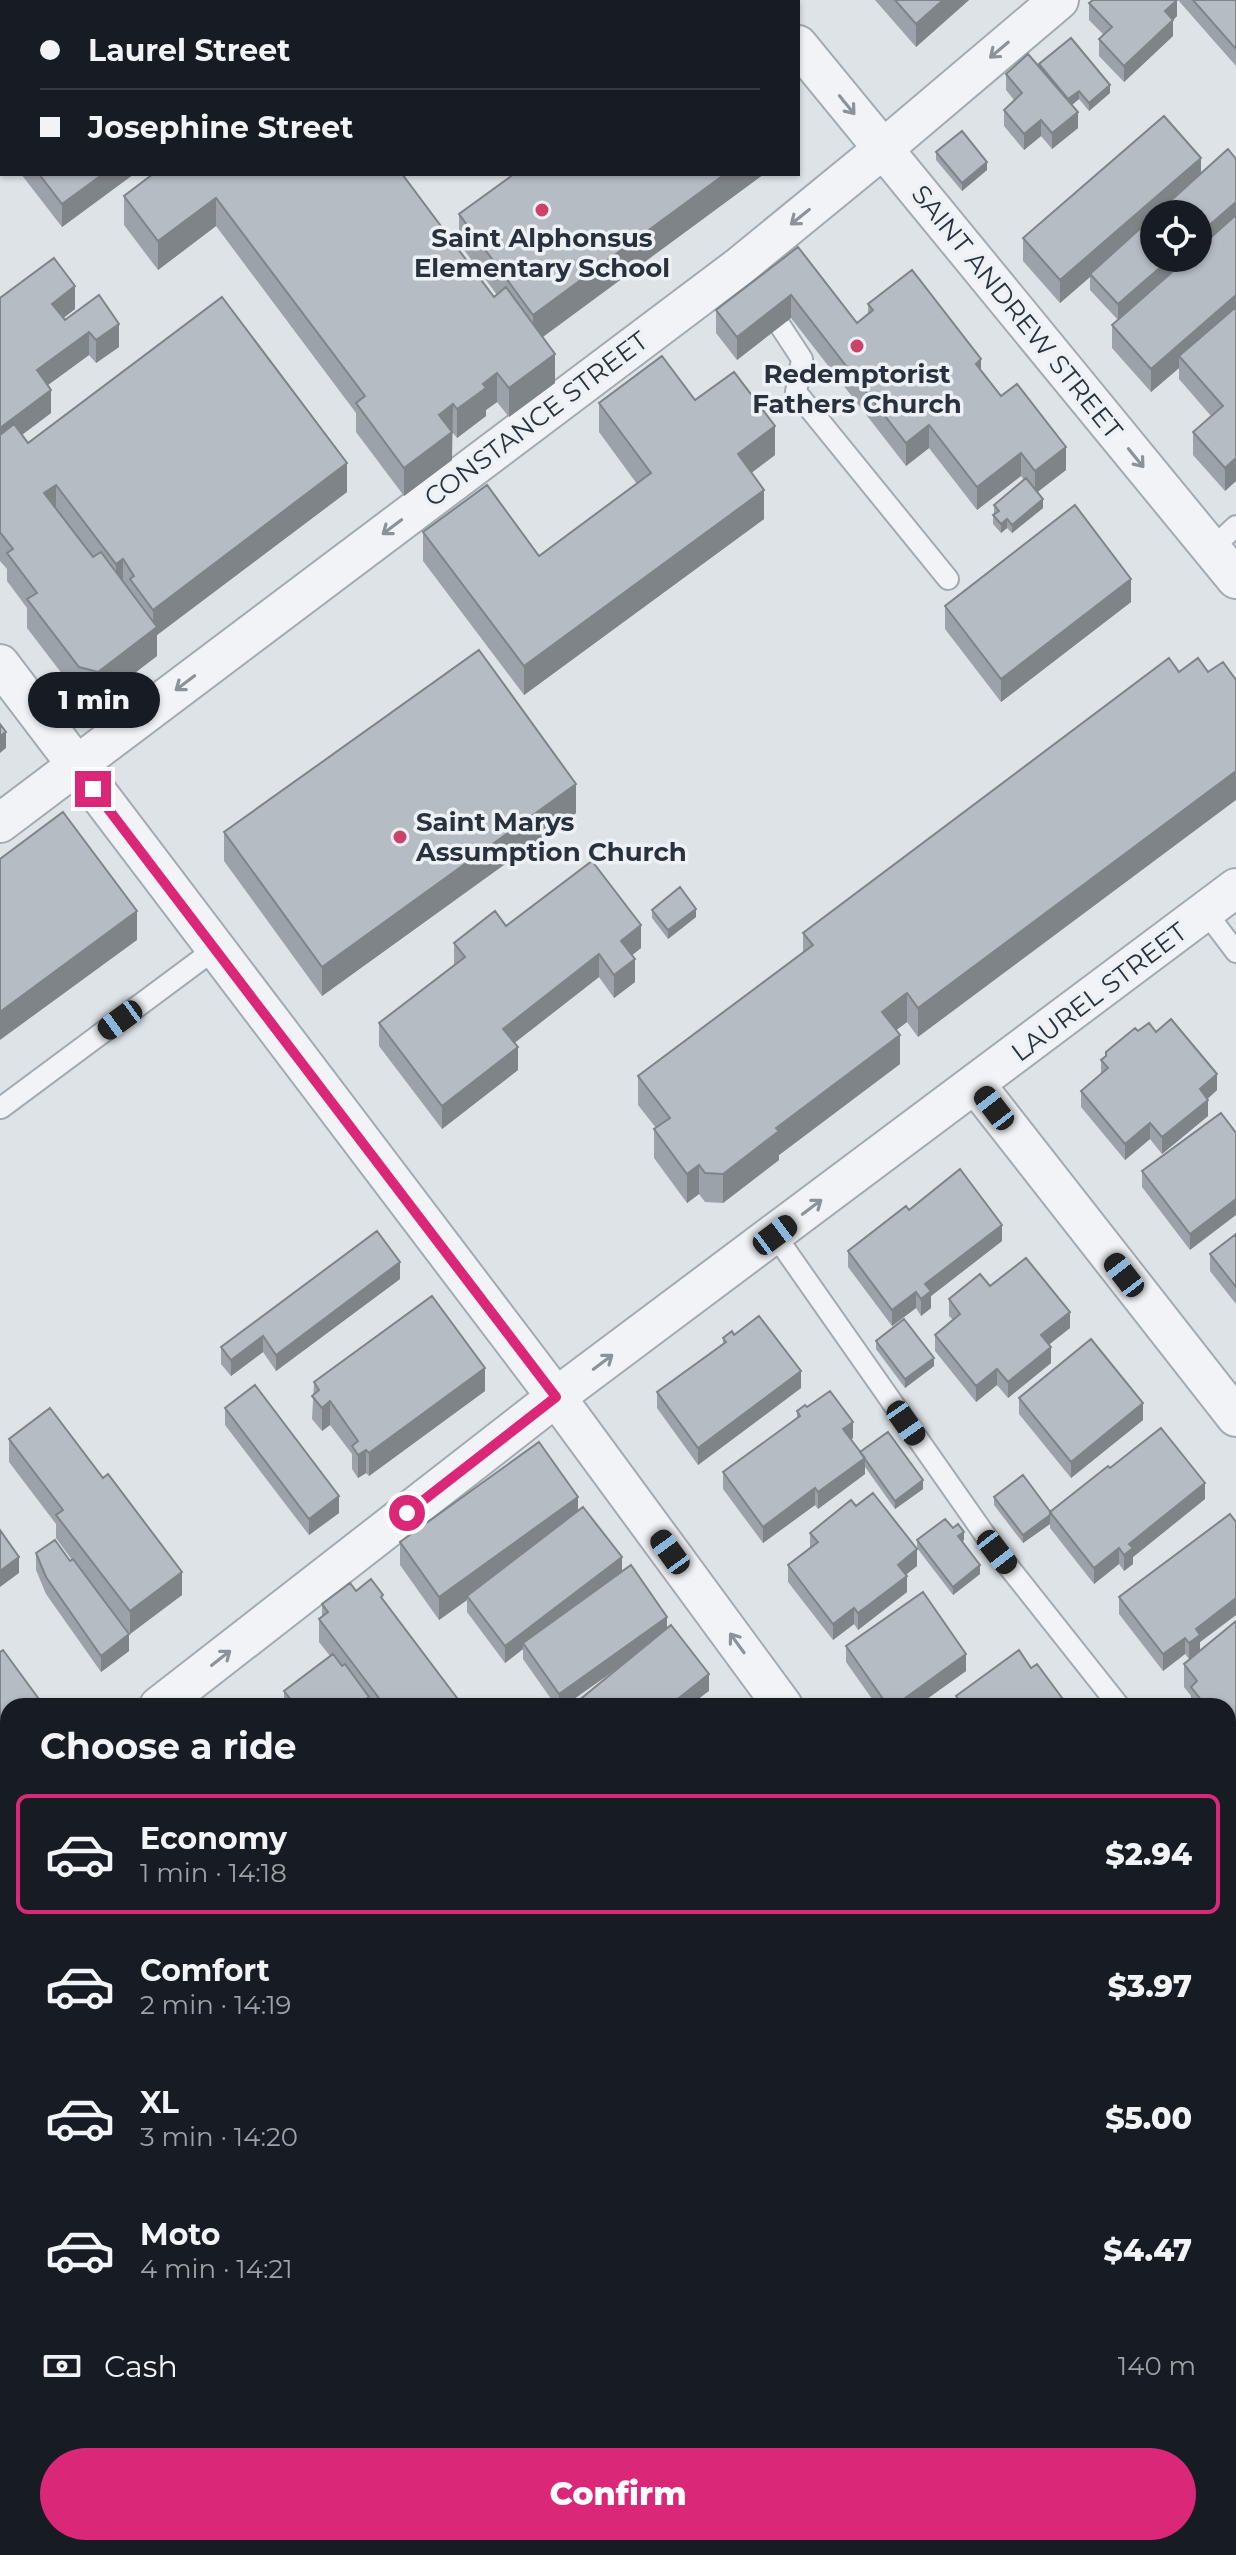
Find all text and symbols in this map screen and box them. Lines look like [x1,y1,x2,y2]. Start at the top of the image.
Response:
text: Laurel Street [88,32,290,69]
one-way arrow [990,41,1010,59]
one-way arrow [838,94,856,115]
text: Josephine Street [88,109,353,146]
street label: SAINT ANDREW STREET [905,179,1129,445]
map controls [1140,200,1212,272]
button: locate [1140,200,1212,272]
marker: Saint Alphonsus Elementary School [533,201,551,219]
one-way arrow [790,208,811,226]
place label: Saint Alphonsus Elementary School [414,222,670,284]
street label: CONSTANCE STREET [418,324,654,514]
marker: Redemptorist Fathers Church [848,337,866,355]
place label: Redemptorist Fathers Church [752,358,962,420]
one-way arrow [1127,447,1145,468]
one-way arrow [382,518,403,535]
callout: 1 min [27,673,159,729]
one-way arrow [174,675,196,692]
text: 1 min [58,684,130,716]
route end [75,771,111,807]
place label: Saint Marys Assumption Church [415,806,687,868]
marker: Saint Marys Assumption Church [391,828,409,846]
street label: LAUREL STREET [1005,915,1193,1068]
car [94,996,146,1044]
car [970,1082,1018,1134]
one-way arrow [801,1198,822,1215]
car [749,1211,801,1259]
car [1100,1249,1148,1301]
one-way arrow [592,1354,614,1370]
car [882,1396,930,1450]
route start [389,1495,425,1531]
car [646,1526,694,1578]
car [973,1526,1021,1578]
one-way arrow [729,1633,746,1654]
one-way arrow [210,1650,231,1667]
text: Choose a ride [40,1724,297,1768]
icon: car [44,1818,116,1890]
text: Economy [140,1820,287,1857]
text: $2.94 [1105,1836,1192,1873]
text: 1 min · 14:18 [140,1857,287,1889]
icon: car [44,1950,116,2022]
text: Comfort [140,1952,270,1989]
text: $3.97 [1108,1968,1192,2005]
text: 2 min · 14:19 [140,1989,291,2021]
icon: car [44,2082,116,2154]
text: XL [140,2084,179,2121]
text: $5.00 [1105,2100,1192,2137]
text: 3 min · 14:20 [140,2121,298,2153]
icon: car [44,2214,116,2286]
text: Moto [140,2216,221,2253]
text: $4.47 [1103,2232,1192,2269]
text: 4 min · 14:21 [140,2253,293,2285]
icon: cash [40,2344,84,2388]
text: Cash [104,2348,178,2385]
text: 140 m [1118,2350,1196,2382]
button: Confirm [40,2448,1196,2540]

